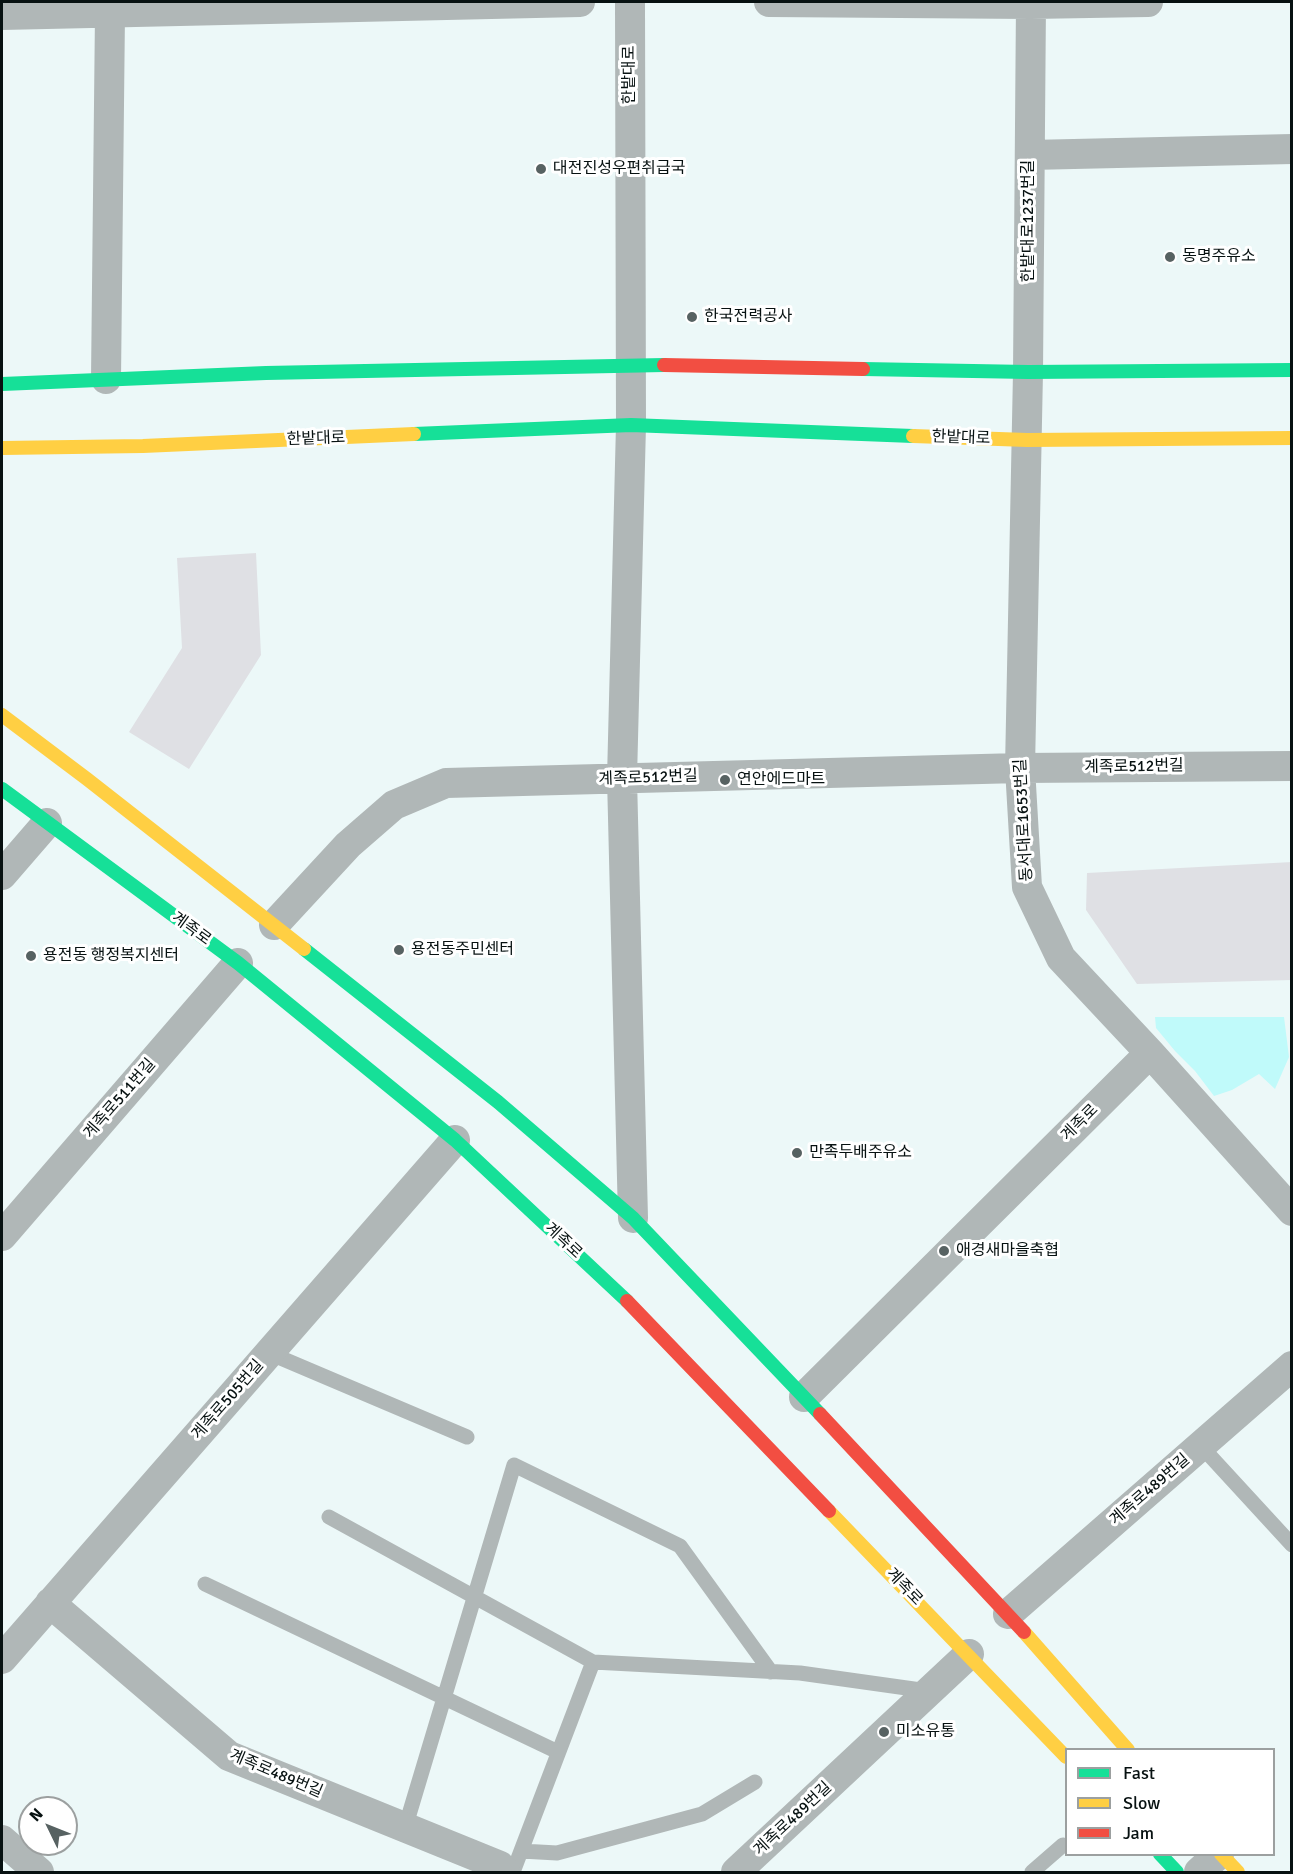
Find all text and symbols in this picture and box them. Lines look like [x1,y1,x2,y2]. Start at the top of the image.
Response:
street label: 한밭대로 [620,46,640,104]
place label: 대전진성우편취급국 [553,159,685,179]
street label: 한밭대로1237번길 [1019,160,1039,282]
marker: 대전진성우편취급국 [534,162,548,176]
place label: 동명주유소 [1182,247,1256,267]
marker: 동명주유소 [1163,250,1177,264]
place label: 한국전력공사 [704,307,792,327]
marker: 한국전력공사 [685,310,699,324]
street label: 한밭대로 [931,427,991,449]
street label: 한밭대로 [286,428,346,450]
street label: 계족로512번길 [1084,757,1184,777]
street label: 동서대로1653번길 [1011,758,1037,882]
street label: 계족로512번길 [598,767,698,789]
place label: 연안에드마트 [737,770,825,790]
marker: 연안에드마트 [718,773,732,787]
street label: 계족로 [167,908,215,950]
place label: 용전동주민센터 [411,940,514,960]
marker: 용전동주민센터 [392,943,406,957]
place label: 용전동 행정복지센터 [43,946,179,966]
marker: 용전동 행정복지센터 [24,949,38,963]
street label: 계족로511번길 [80,1055,160,1143]
street label: 계족로 [1058,1101,1102,1145]
place label: 만족두배주유소 [809,1143,912,1163]
marker: 만족두배주유소 [790,1146,804,1160]
street label: 계족로 [540,1219,586,1263]
place label: 애경새마을축협 [956,1241,1059,1261]
marker: 애경새마을축협 [937,1244,951,1258]
street label: 계족로505번길 [188,1356,268,1444]
street label: 계족로489번길 [1106,1450,1194,1530]
street label: 계족로 [882,1564,926,1610]
place label: 미소유통 [896,1722,955,1742]
marker: 미소유통 [877,1725,891,1739]
street label: 계족로489번길 [226,1746,326,1802]
legend [1065,1748,1275,1856]
text: Fast [1123,1762,1155,1784]
street label: 계족로489번길 [750,1778,836,1860]
text: Slow [1123,1792,1160,1814]
north arrow [18,1796,78,1856]
text: N [25,1804,47,1826]
text: Jam [1123,1822,1154,1844]

